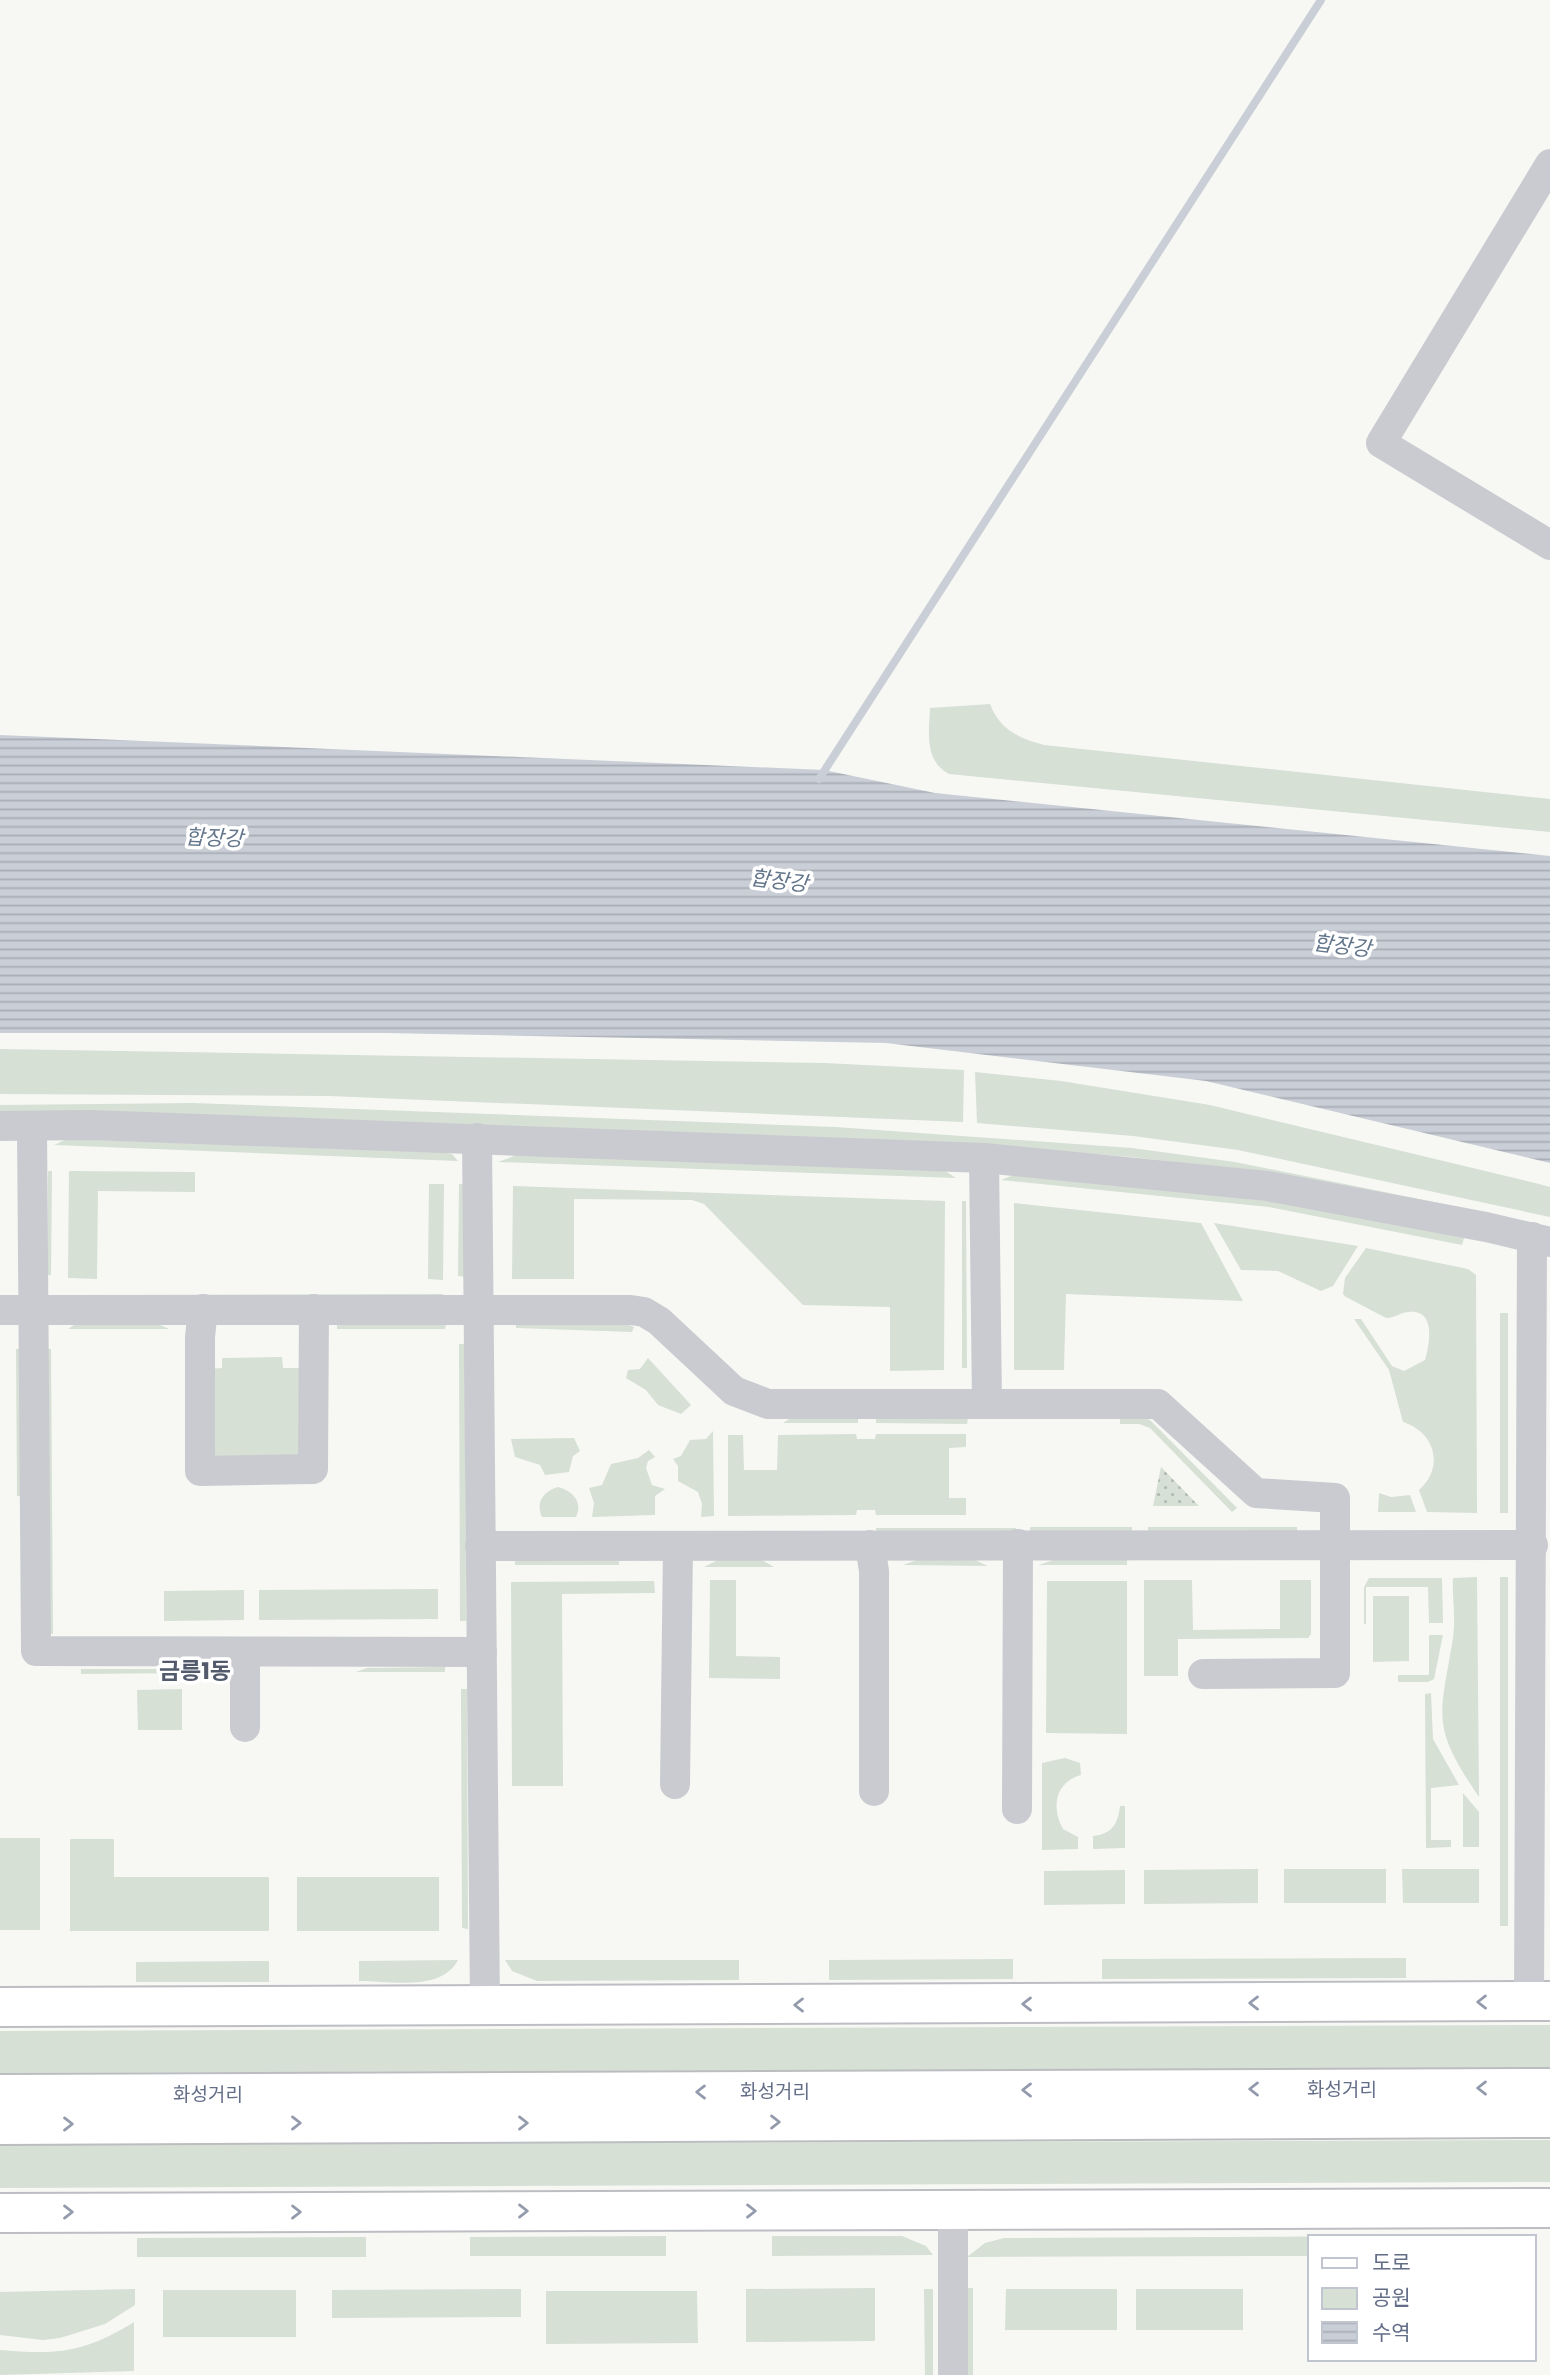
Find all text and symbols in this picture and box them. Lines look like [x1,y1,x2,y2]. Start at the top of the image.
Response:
water label: 합장강 [185,822,246,853]
water label: 합장강 [749,863,812,899]
water label: 합장강 [1312,928,1375,964]
district label: 금릉1동 [159,1655,231,1687]
one-way arrow [1476,1994,1487,2010]
one-way arrow [1249,1995,1259,2011]
one-way arrow [1021,1996,1032,2012]
one-way arrow [794,1997,804,2013]
street label: 화성거리 [1307,2076,1377,2103]
street label: 화성거리 [740,2078,810,2105]
one-way arrow [1476,2080,1487,2096]
street label: 화성거리 [173,2081,243,2108]
one-way arrow [1249,2081,1259,2097]
one-way arrow [1021,2082,1032,2098]
one-way arrow [696,2084,706,2100]
one-way arrow [770,2114,781,2130]
one-way arrow [291,2115,301,2131]
one-way arrow [518,2115,529,2131]
one-way arrow [63,2116,74,2132]
one-way arrow [518,2203,529,2219]
one-way arrow [746,2203,756,2219]
one-way arrow [63,2204,74,2220]
one-way arrow [291,2204,301,2220]
legend [1308,2235,1536,2361]
text: 도로 [1372,2248,1411,2277]
text: 공원 [1372,2283,1411,2312]
text: 수역 [1372,2318,1411,2347]

